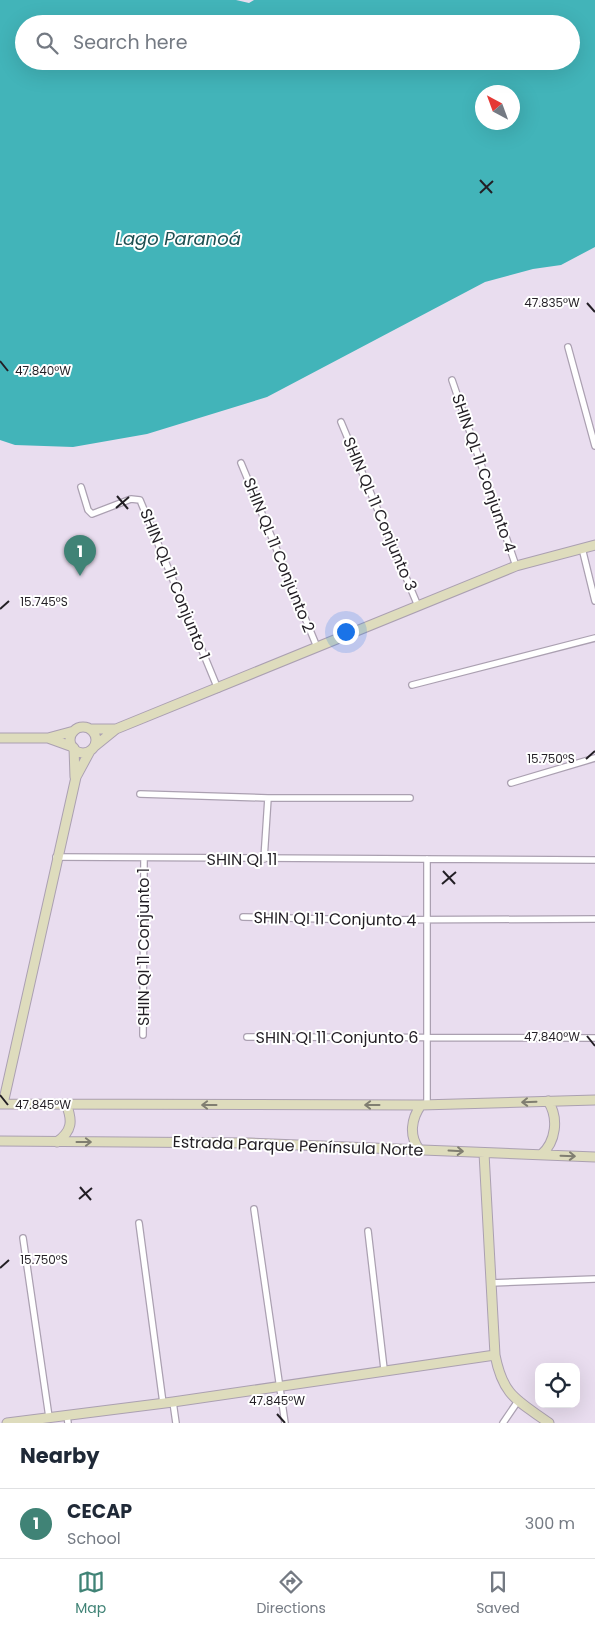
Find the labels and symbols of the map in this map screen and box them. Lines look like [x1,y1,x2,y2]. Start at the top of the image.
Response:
north arrow [475,85,520,130]
water label: Lago Paranoá [115,226,241,251]
text: 47.835°W [524,294,580,311]
text: 47.840°W [15,362,71,379]
street label: SHIN QL 11 Conjunto 4 [446,391,522,555]
street label: SHIN QL 11 Conjunto 3 [337,433,423,595]
street label: SHIN QL 11 Conjunto 2 [237,474,321,636]
street label: SHIN QL 11 Conjunto 1 [134,505,216,663]
pin: 1 [64,535,96,576]
text: 15.745°S [20,593,68,610]
your location [333,619,359,645]
text: 15.750°S [527,750,575,767]
street label: SHIN QI 11 [207,848,277,871]
street label: SHIN QI 11 Conjunto 1 [132,868,155,1026]
street label: SHIN QI 11 Conjunto 4 [253,906,417,932]
street label: SHIN QI 11 Conjunto 6 [255,1026,419,1049]
text: 47.840°W [524,1028,580,1045]
text: 47.845°W [15,1096,71,1113]
one-way arrow [521,1097,537,1106]
one-way arrow [202,1100,218,1110]
one-way arrow [364,1100,380,1110]
street label: Estrada Parque Península Norte [172,1130,424,1162]
one-way arrow [75,1137,91,1147]
one-way arrow [448,1147,464,1156]
one-way arrow [560,1151,576,1160]
text: 15.750°S [20,1251,68,1268]
text: 47.845°W [249,1392,305,1409]

